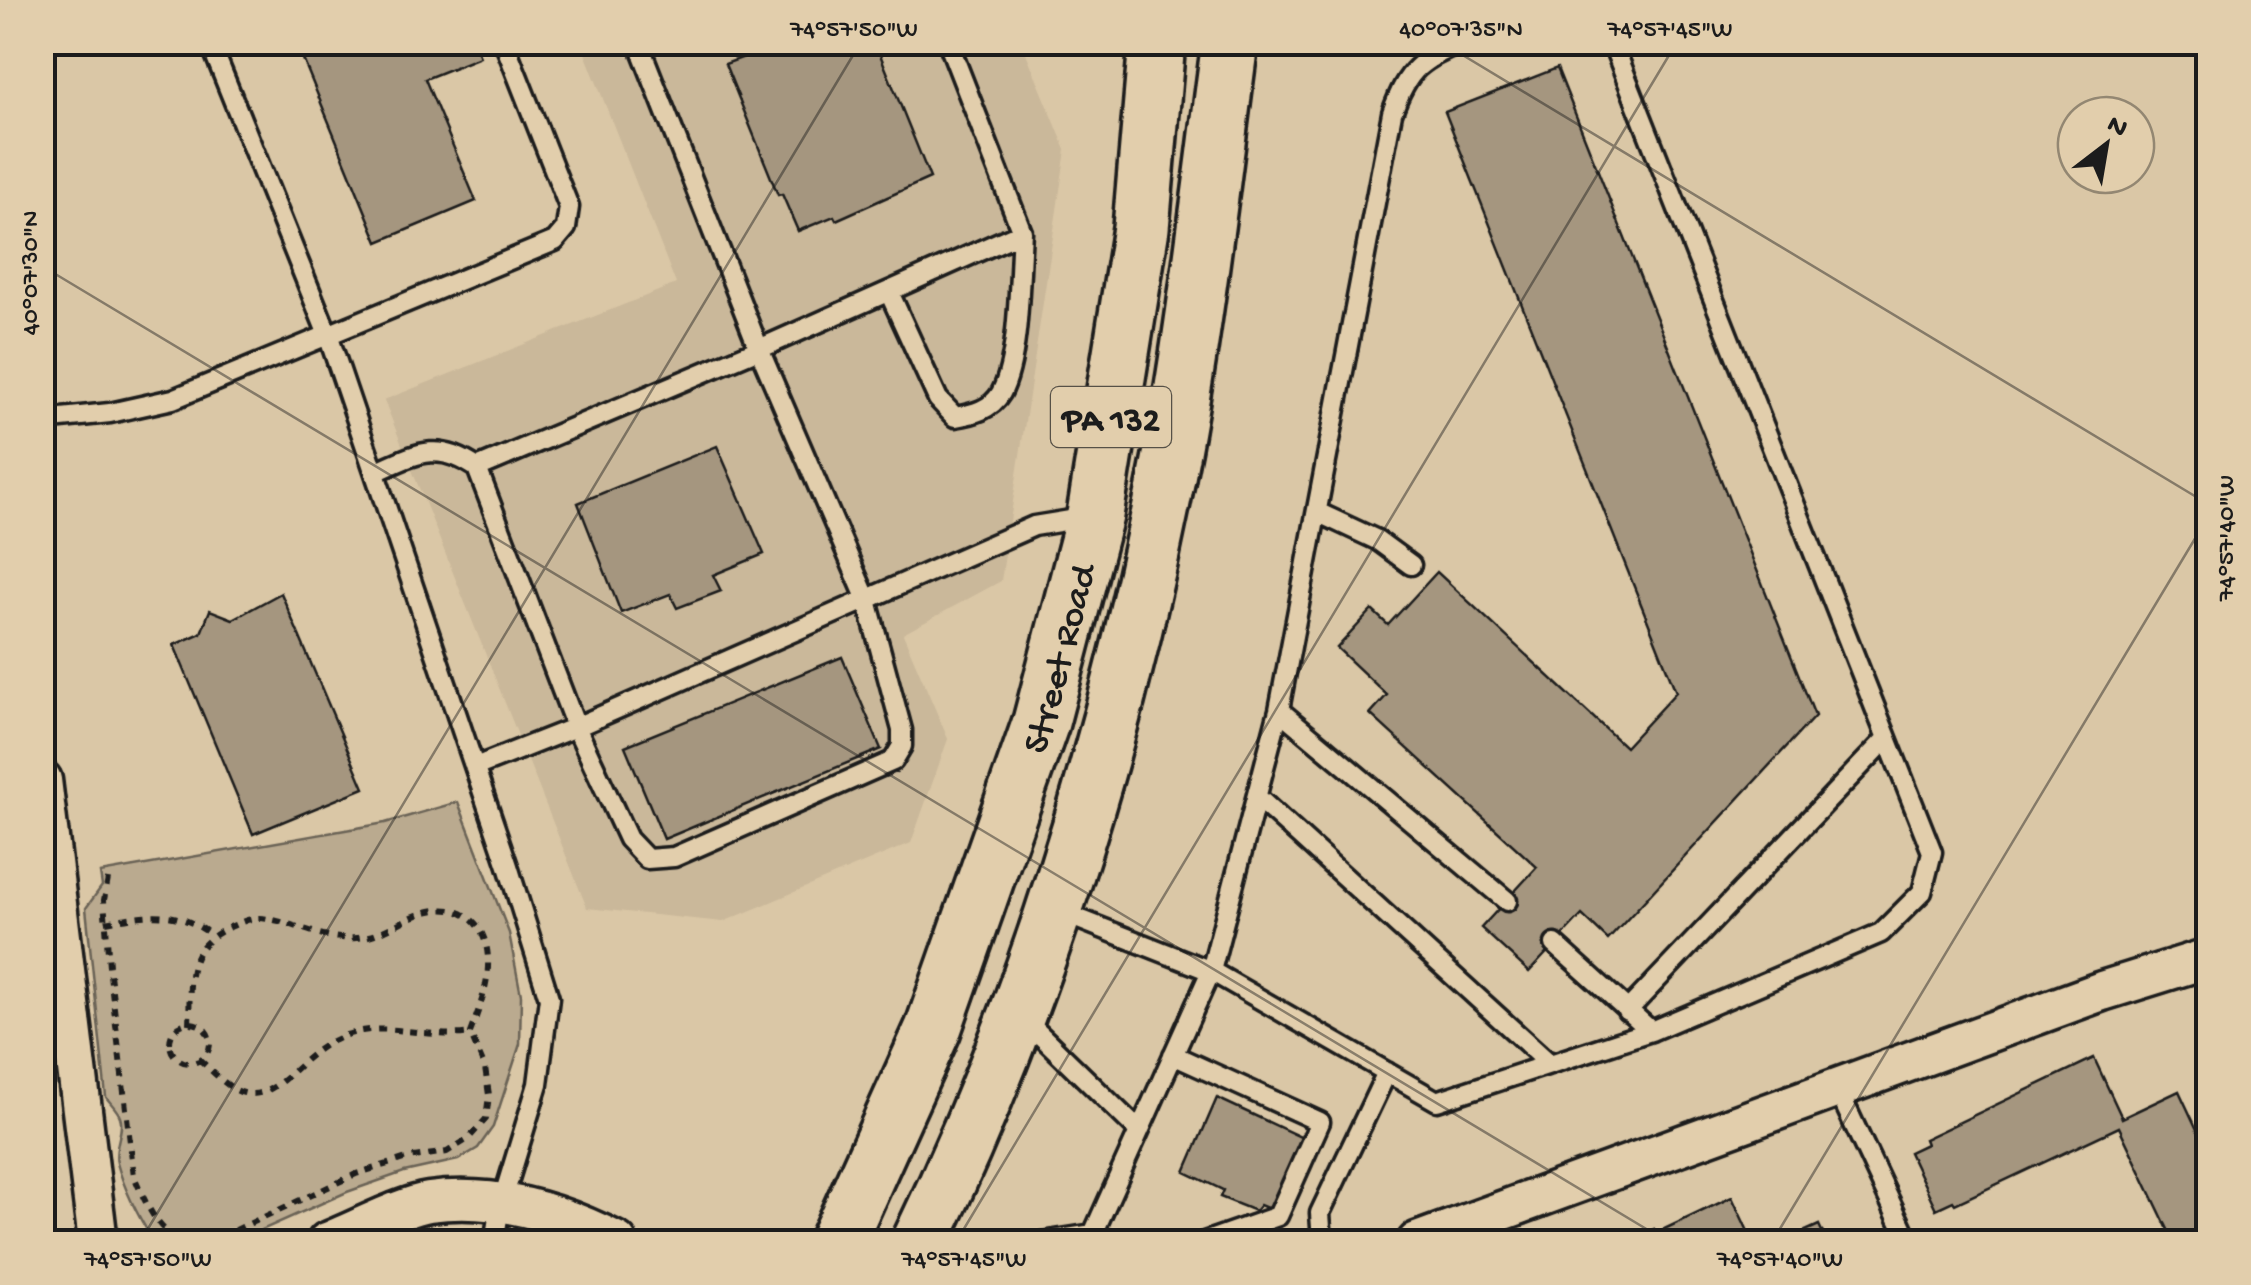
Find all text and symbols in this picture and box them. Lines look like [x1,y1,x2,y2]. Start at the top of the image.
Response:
text: 74°57'50"W [789,17,918,46]
text: 40°07'35"N [1399,17,1523,46]
text: 74°57'45"W [1606,17,1733,46]
north arrow [2056,95,2156,195]
text: N [2100,109,2133,146]
text: 40°07'30"N [18,211,47,335]
road number: PA 132 [1051,387,1171,447]
text: 74°57'40"W [2214,475,2243,602]
street label: Street Road [1016,558,1110,760]
text: 74°57'50"W [83,1247,212,1276]
text: 74°57'45"W [900,1247,1027,1276]
text: 74°57'40"W [1716,1247,1843,1276]

